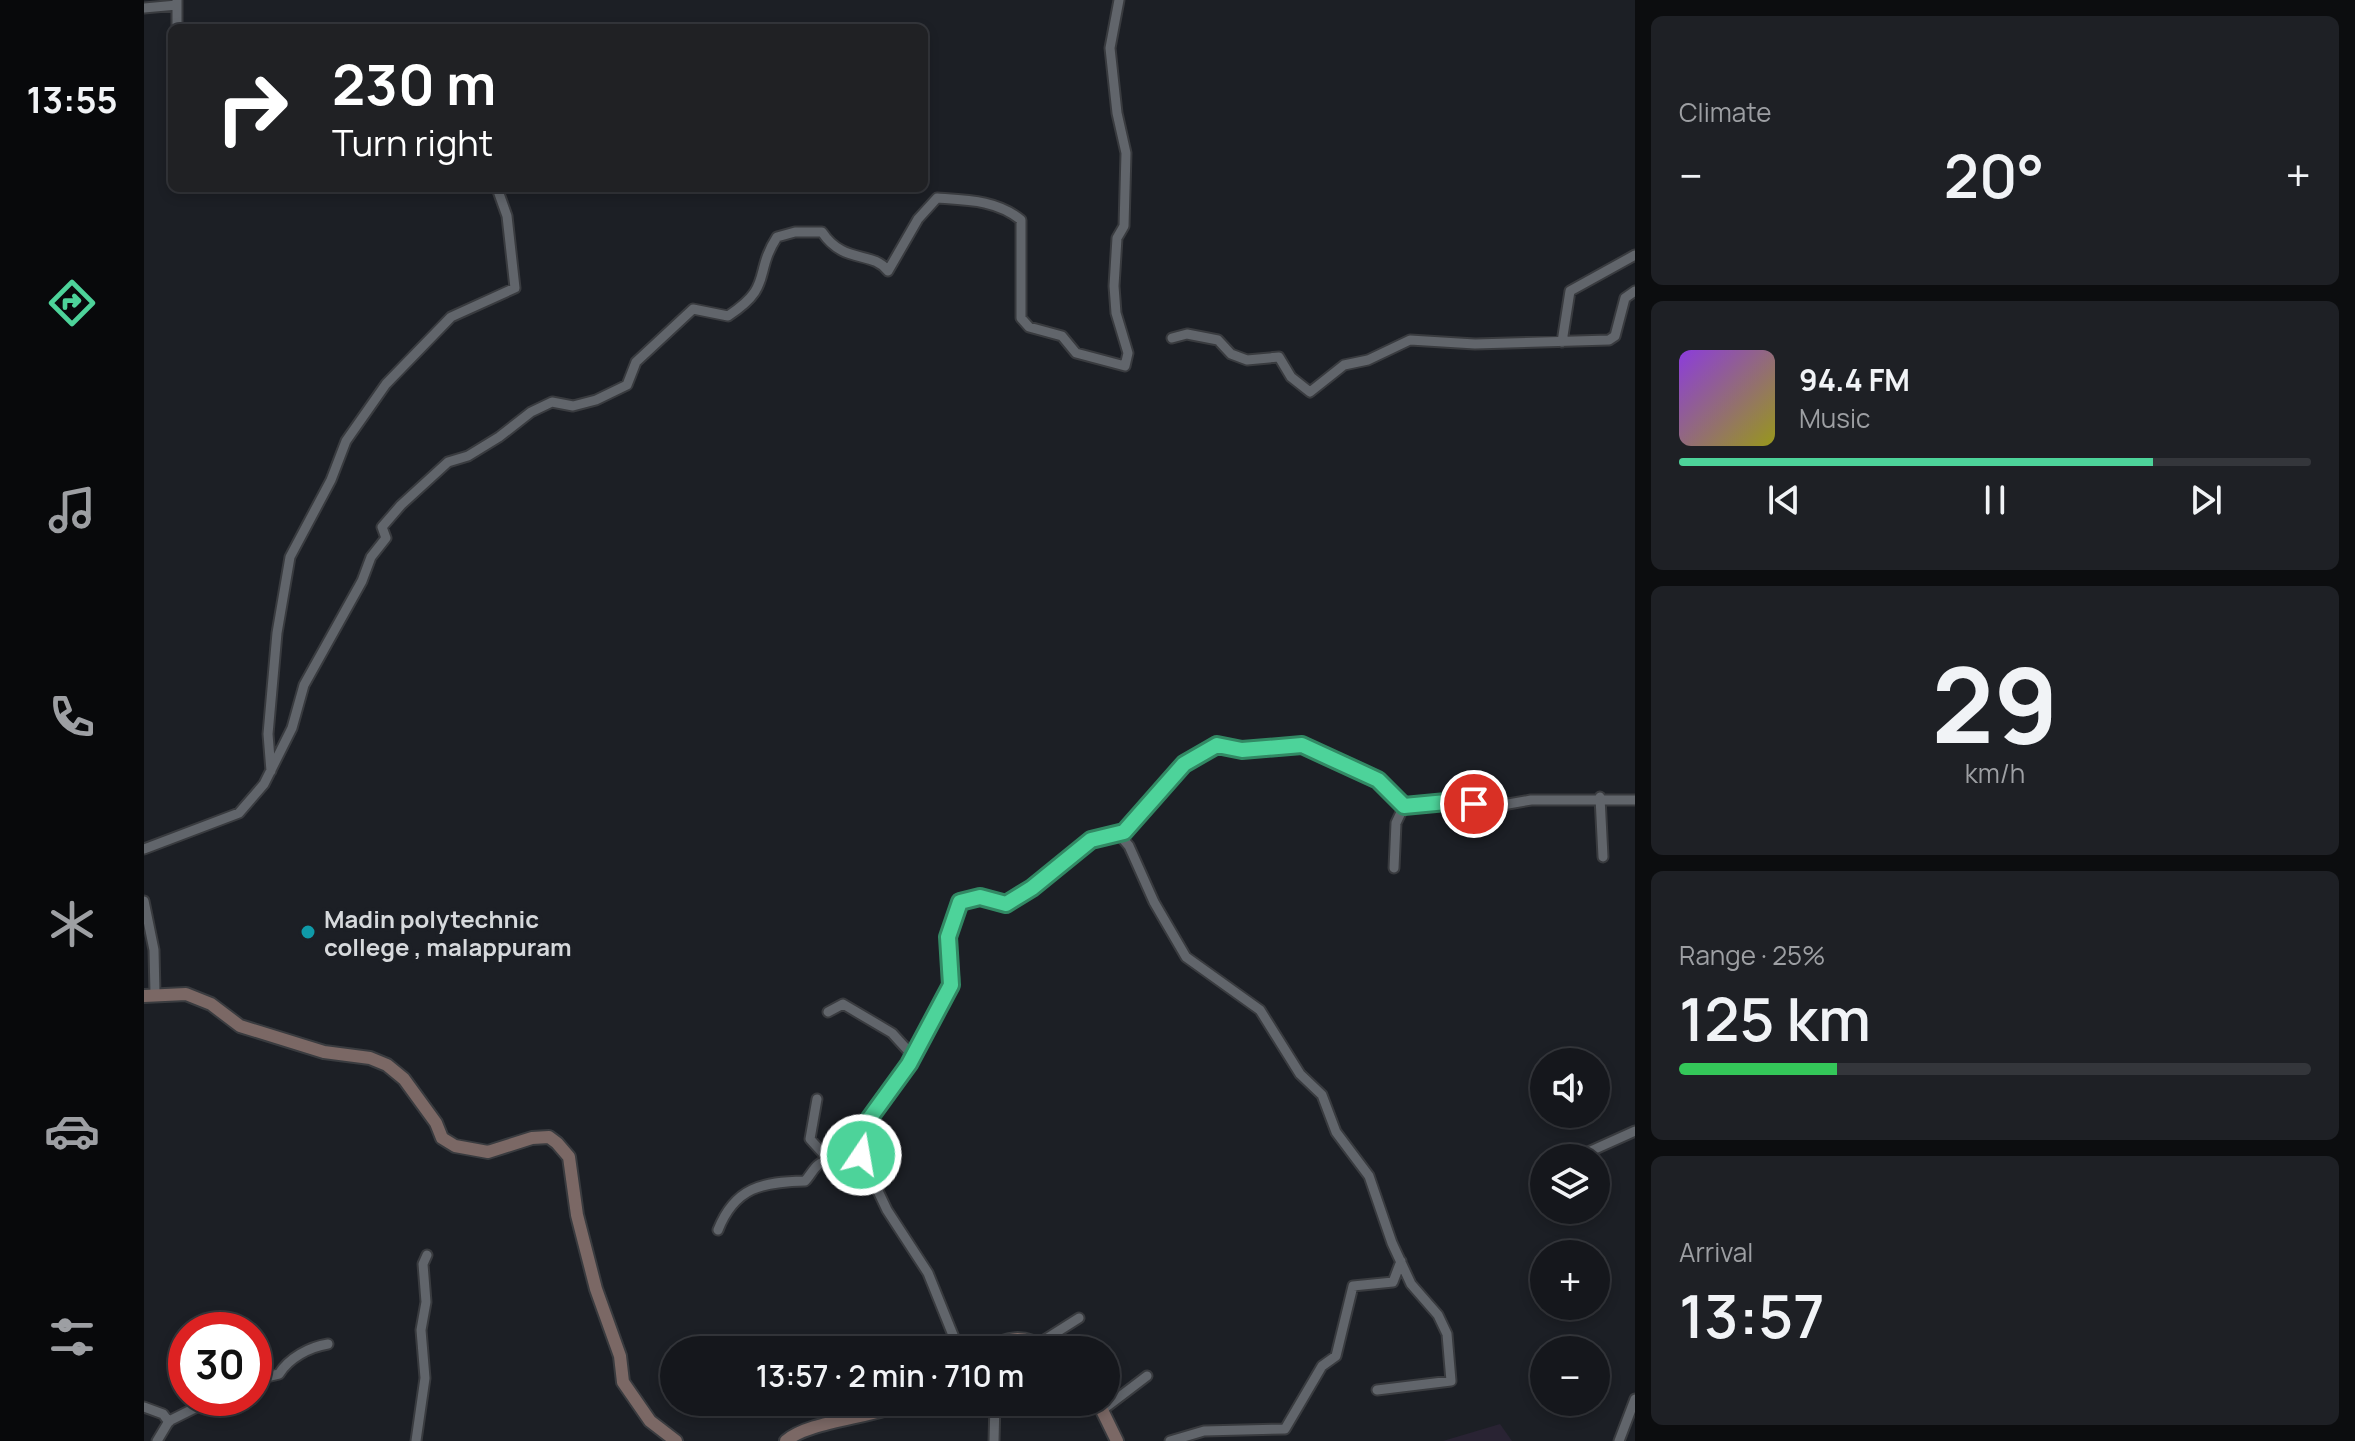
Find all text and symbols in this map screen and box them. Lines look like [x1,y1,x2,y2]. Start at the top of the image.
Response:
text: 230 m [332,45,496,122]
icon: right [200,56,304,160]
text: 13:55 [26,75,118,124]
text: Climate [1679,94,1771,130]
text: Turn right [332,118,493,167]
text: 20° [1944,134,2045,216]
text: − [1679,145,1703,205]
text: + [2286,145,2311,205]
icon: directions [44,275,100,331]
text: 94.4 FM [1799,359,1910,400]
text: Music [1799,400,1870,436]
icon: previous [1762,478,1806,522]
icon: pause [1973,478,2017,522]
icon: next [2184,478,2228,522]
icon: music [44,482,100,538]
text: 29 [1932,632,2058,774]
icon: phone [44,689,100,745]
text: km/h [1965,755,2025,791]
pin [1440,770,1508,838]
icon: arrive [1452,782,1496,826]
icon: climate [44,896,100,952]
place label: Madin polytechnic college , malappuram [324,902,572,963]
marker: Madin polytechnic college , malappuram [299,923,317,941]
text: Range · 25% [1679,937,1825,973]
text: 125 km [1679,977,1871,1059]
map controls [1530,1048,1610,1416]
button: sound [1530,1048,1610,1128]
icon: car [44,1103,100,1159]
position arrow [819,1113,903,1197]
button: layers [1530,1144,1610,1224]
text: Arrival [1679,1234,1753,1270]
button: + [1530,1240,1610,1320]
text: 13:57 [1679,1274,1825,1356]
icon: filters [44,1309,100,1365]
speed limit sign: 30 [168,1312,272,1416]
button: − [1530,1336,1610,1416]
text: 13:57 · 2 min · 710 m [756,1355,1024,1396]

